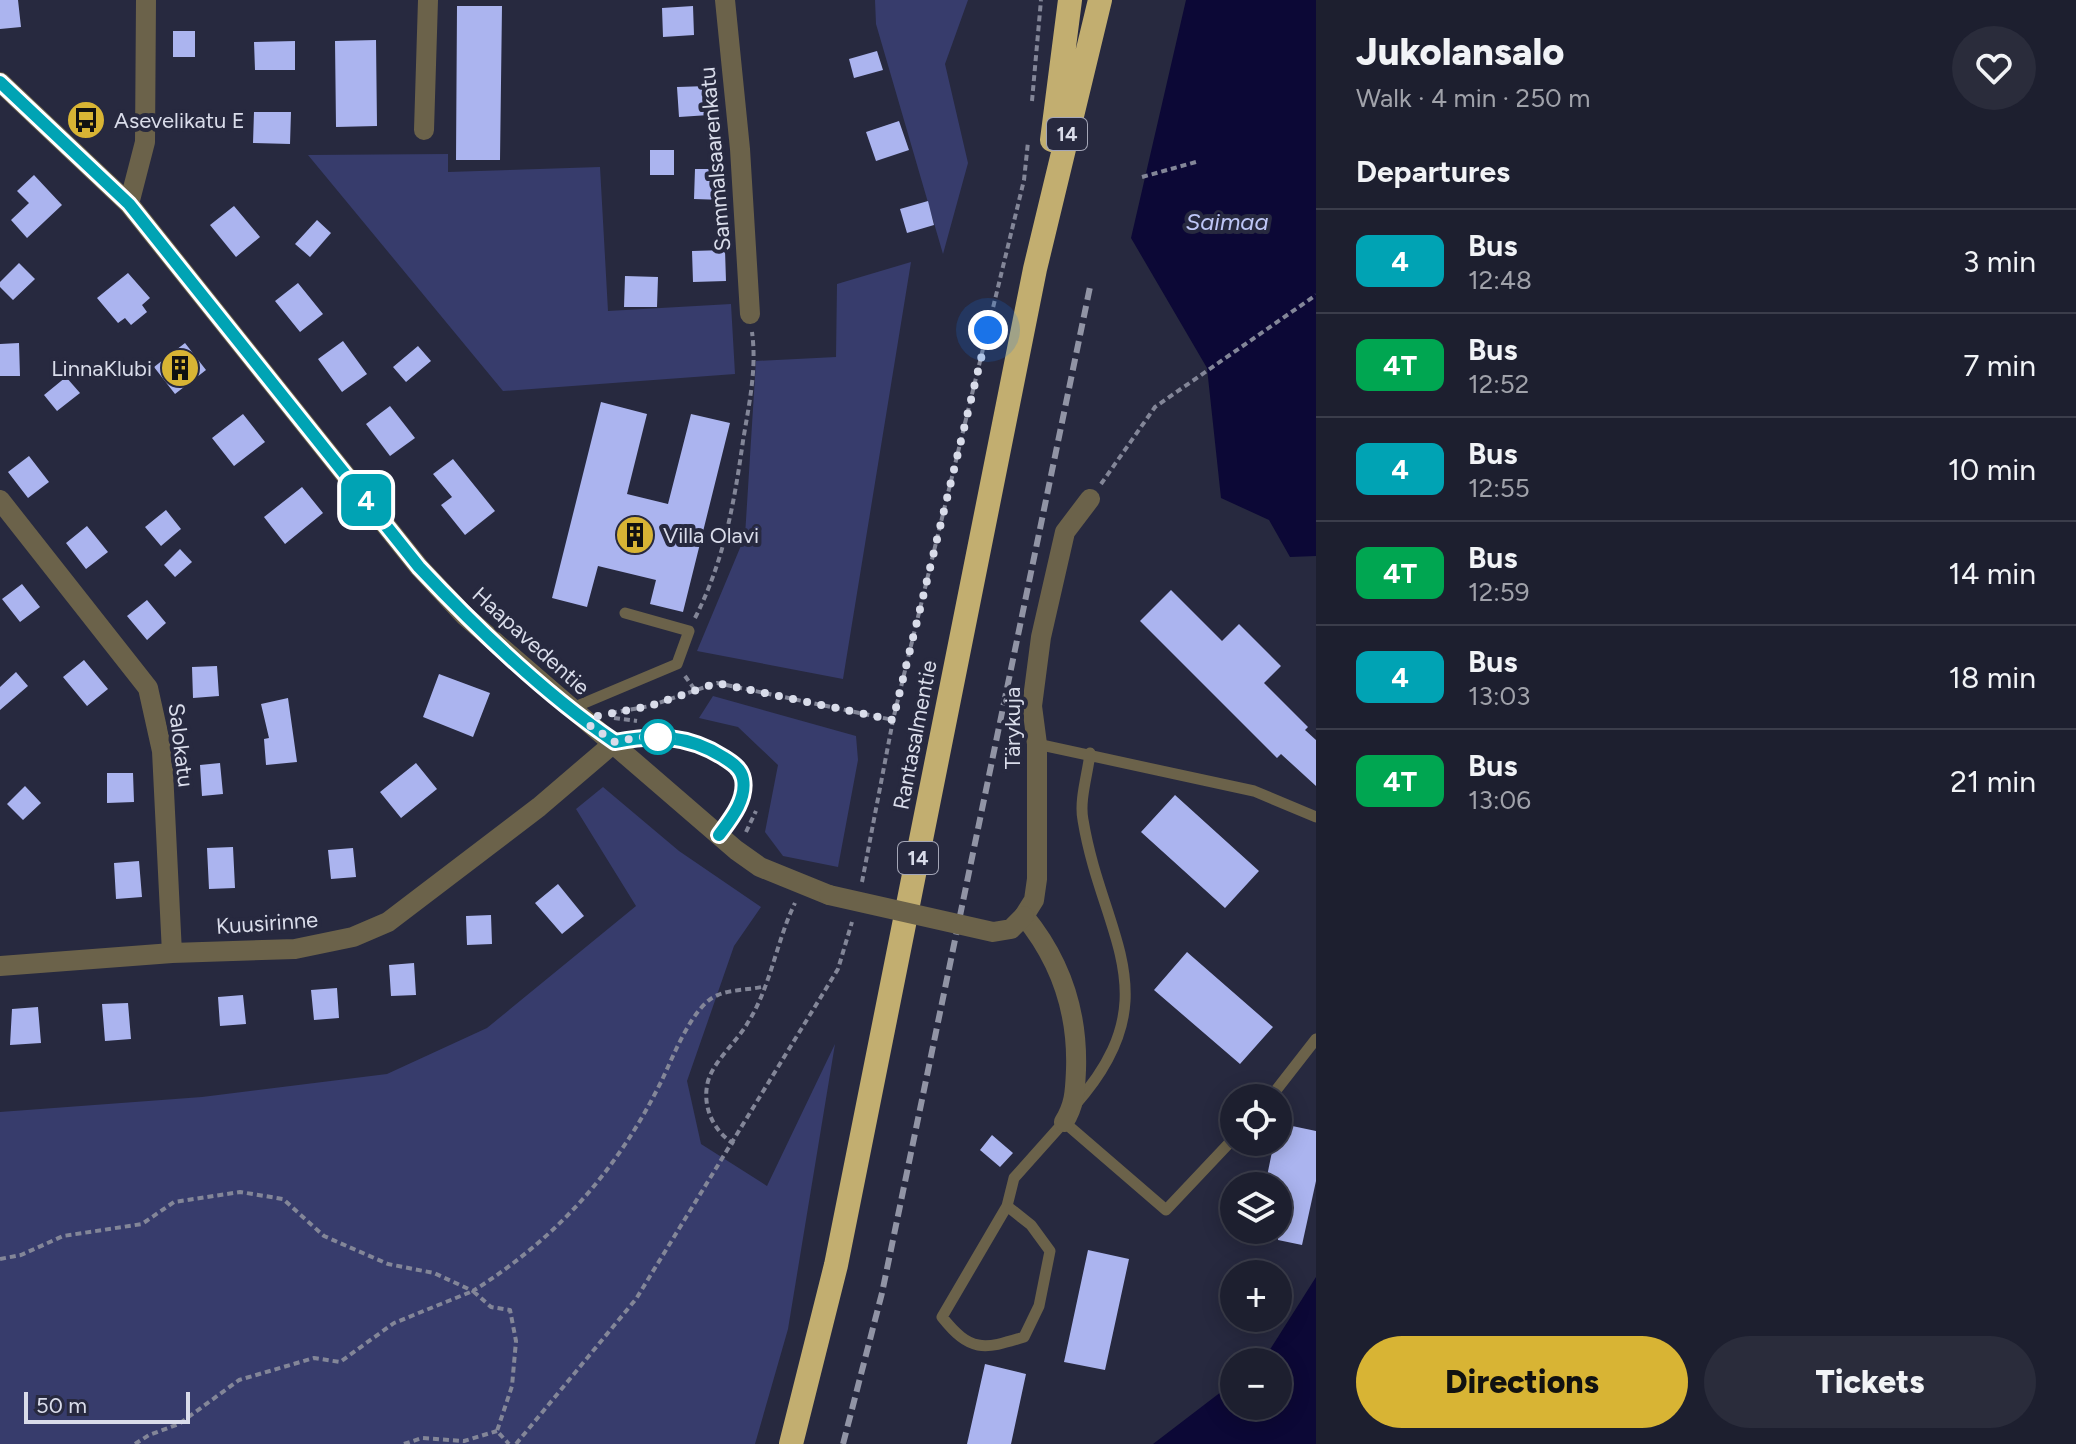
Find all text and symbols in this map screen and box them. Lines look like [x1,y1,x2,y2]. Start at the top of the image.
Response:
button: heart [1952,26,2036,110]
text: Jukolansalo [1356,29,1564,75]
street label: Sammalsaarenkatu [693,66,737,252]
text: Walk · 4 min · 250 m [1356,82,1590,114]
bus stop icon: Asevelikatu E [65,99,107,141]
place label: Asevelikatu E [114,107,245,134]
road number: 14 [1047,118,1087,150]
text: Departures [1356,153,1510,190]
water label: Saimaa [1186,207,1269,236]
text: Bus [1468,227,1517,264]
text: 3 min [1963,243,2036,280]
text: 4 [1391,244,1409,278]
text: 12:48 [1468,264,1532,296]
your location [968,310,1008,350]
text: Bus [1468,331,1517,368]
building icon: LinnaKlubi [159,347,201,389]
text: 7 min [1963,347,2036,384]
text: 4T [1383,348,1417,382]
place label: LinnaKlubi [51,355,152,382]
text: 12:52 [1468,368,1529,400]
text: Bus [1468,435,1517,472]
text: 10 min [1948,451,2036,488]
text: 4 [1391,452,1409,486]
text: 12:55 [1468,472,1530,504]
line badge: 4 [340,474,392,526]
text: 4 [357,483,375,517]
building icon: Villa Olavi [614,514,656,556]
place label: Villa Olavi [663,522,759,549]
text: Bus [1468,539,1517,576]
text: 14 min [1948,555,2036,592]
text: 4T [1383,556,1417,590]
text: 12:59 [1468,576,1530,608]
street label: Haapavedentie [467,581,595,701]
text: Bus [1468,643,1517,680]
street label: Rantasalmentie [887,658,943,812]
text: 18 min [1949,659,2036,696]
text: 4 [1391,660,1409,694]
text: 13:03 [1468,680,1530,712]
street label: Tärykuja [999,687,1026,769]
street label: Salokatu [162,701,200,789]
unlabelled marker [641,720,675,754]
text: Bus [1468,747,1517,784]
text: 21 min [1950,763,2036,800]
text: 4T [1383,764,1417,798]
text: 13:06 [1468,784,1531,816]
road number: 14 [898,842,938,874]
street label: Kuusirinne [215,906,319,940]
map controls [1220,1084,1292,1420]
button: locate [1220,1084,1292,1156]
button: layers [1220,1172,1292,1244]
button: + [1220,1260,1292,1332]
button: Directions [1356,1336,1688,1428]
button: Tickets [1704,1336,2036,1428]
button: − [1220,1348,1292,1420]
scale bar [24,1388,190,1424]
text: 50 m [36,1392,87,1419]

